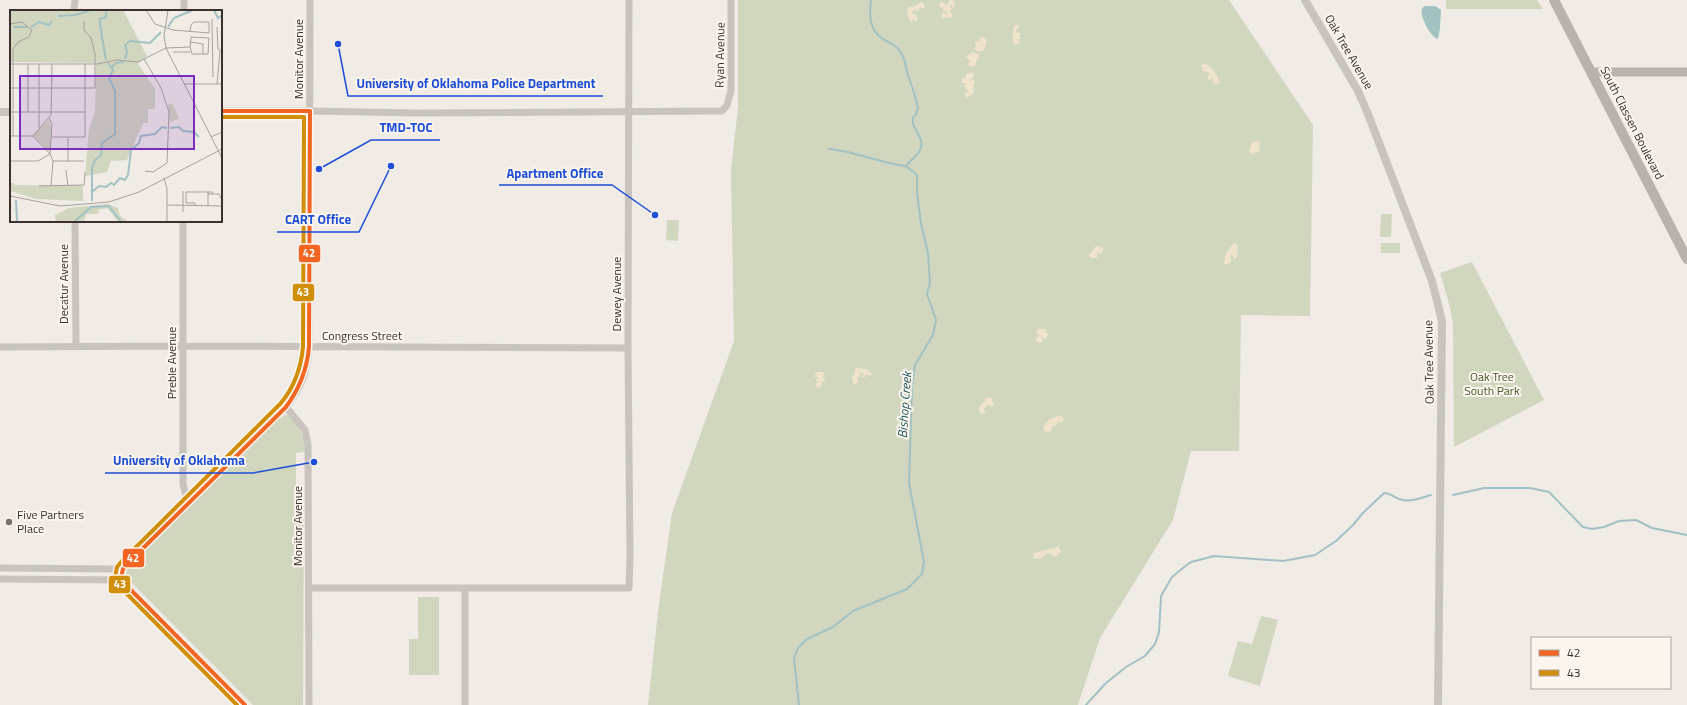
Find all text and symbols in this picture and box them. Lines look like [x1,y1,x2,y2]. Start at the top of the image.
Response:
inset map [10,10,222,222]
street label: Oak Tree Avenue [1320,11,1379,93]
street label: Monitor Avenue [289,19,308,99]
street label: Ryan Avenue [709,22,730,88]
street label: South Classen Boulevard [1596,63,1669,183]
callout: University of Oklahoma Police Department [348,71,603,96]
text: University of Oklahoma Police Department [356,73,596,93]
callout: TMD-TOC [371,115,440,140]
text: TMD-TOC [379,117,433,137]
callout: Apartment Office [499,160,612,185]
text: Apartment Office [507,163,604,183]
callout: CART Office [277,207,359,232]
text: CART Office [285,209,351,229]
street label: Decatur Avenue [54,244,73,324]
line badge: 42 [298,244,321,263]
text: 42 [303,245,315,261]
street label: Dewey Avenue [607,257,626,331]
line badge: 43 [292,283,315,302]
text: 43 [297,284,309,300]
street label: Oak Tree Avenue [1418,320,1439,404]
street label: Congress Street [322,326,403,345]
street label: Preble Avenue [162,327,181,399]
park label: Oak Tree South Park [1464,367,1520,400]
water label: Bishop Creek [892,369,916,439]
callout: University of Oklahoma [105,448,253,473]
text: University of Oklahoma [113,450,245,470]
street label: Monitor Avenue [288,486,307,566]
place label: Five Partners Place [17,505,84,538]
marker: Five Partners Place [4,517,14,527]
line badge: 42 [122,548,145,568]
text: 42 [127,550,139,566]
line badge: 43 [108,575,131,594]
text: 43 [114,576,126,592]
legend [1531,637,1671,689]
text: 42 [1567,643,1580,662]
text: 43 [1567,663,1580,682]

